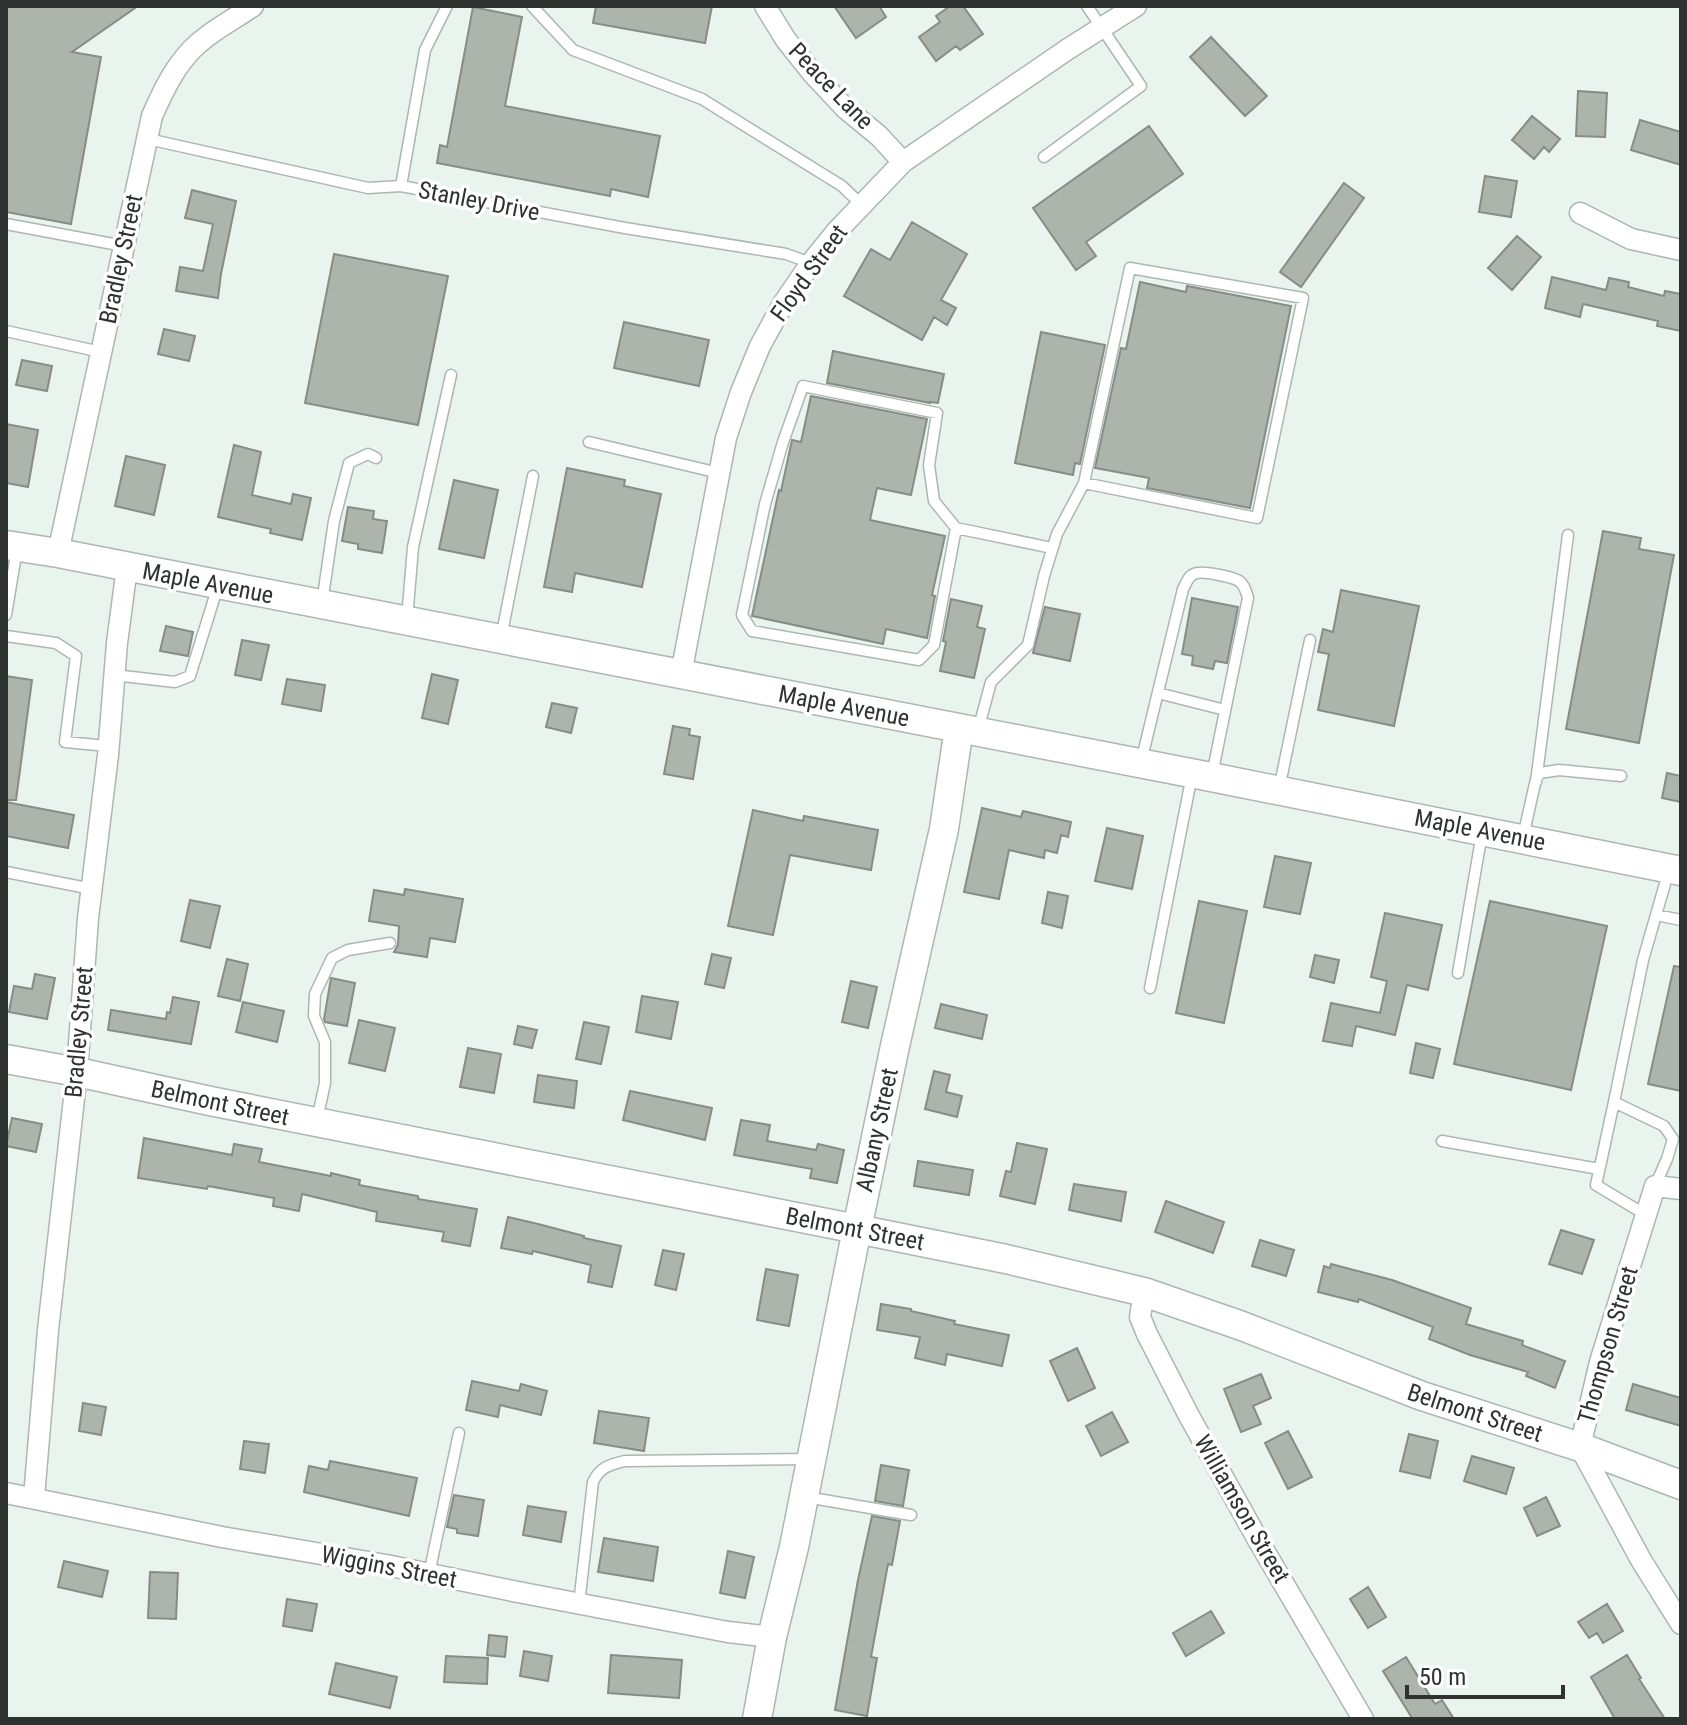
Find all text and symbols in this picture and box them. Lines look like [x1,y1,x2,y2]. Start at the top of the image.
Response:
street label: Peace Lane [783,37,879,135]
street label: Stanley Drive [416,176,542,226]
street label: Bradley Street [94,192,148,326]
street label: Floyd Street [765,219,853,327]
street label: Maple Avenue [140,557,276,609]
street label: Maple Avenue [776,680,912,732]
street label: Maple Avenue [1412,804,1548,856]
street label: Bradley Street [59,965,99,1099]
street label: Albany Street [850,1065,904,1195]
street label: Belmont Street [148,1075,292,1131]
street label: Belmont Street [783,1202,927,1256]
street label: Thompson Street [1572,1263,1644,1427]
street label: Belmont Street [1404,1378,1546,1448]
street label: Williamson Street [1188,1430,1296,1588]
street label: Wiggins Street [319,1540,459,1594]
scale bar [1407,1649,1563,1699]
text: 50 m [1419,1663,1466,1691]

